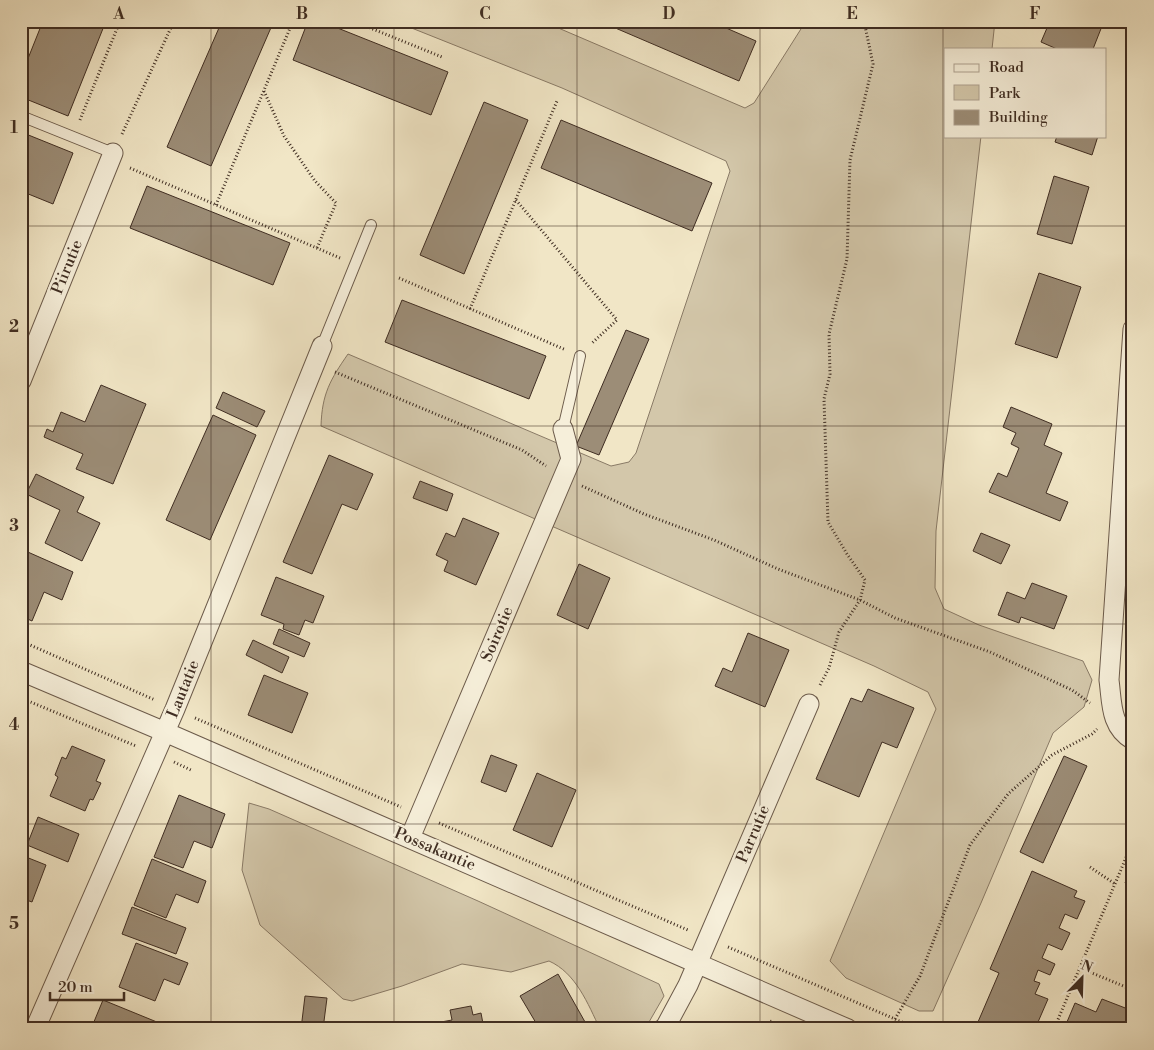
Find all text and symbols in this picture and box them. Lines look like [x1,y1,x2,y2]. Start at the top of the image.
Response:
text: A [112,4,125,24]
text: B [296,4,308,24]
text: C [479,4,491,24]
text: D [663,4,676,24]
text: E [846,4,858,24]
text: F [1029,4,1041,24]
legend [944,48,1106,138]
text: Road [989,58,1024,77]
text: Park [989,84,1021,103]
text: Building [988,108,1048,127]
text: 1 [10,118,18,138]
street label: Piirutie [47,237,87,297]
text: 2 [9,317,19,337]
text: 3 [9,516,19,536]
street label: Soirotie [476,603,518,665]
street label: Lautatie [162,657,204,721]
text: 4 [9,715,20,735]
street label: Parrutie [732,802,774,866]
street label: Possakantie [391,823,479,875]
text: 5 [9,914,19,934]
north arrow [1056,952,1106,1002]
text: N [1078,957,1095,977]
scale bar [50,970,124,1002]
text: 20 m [58,978,93,997]

